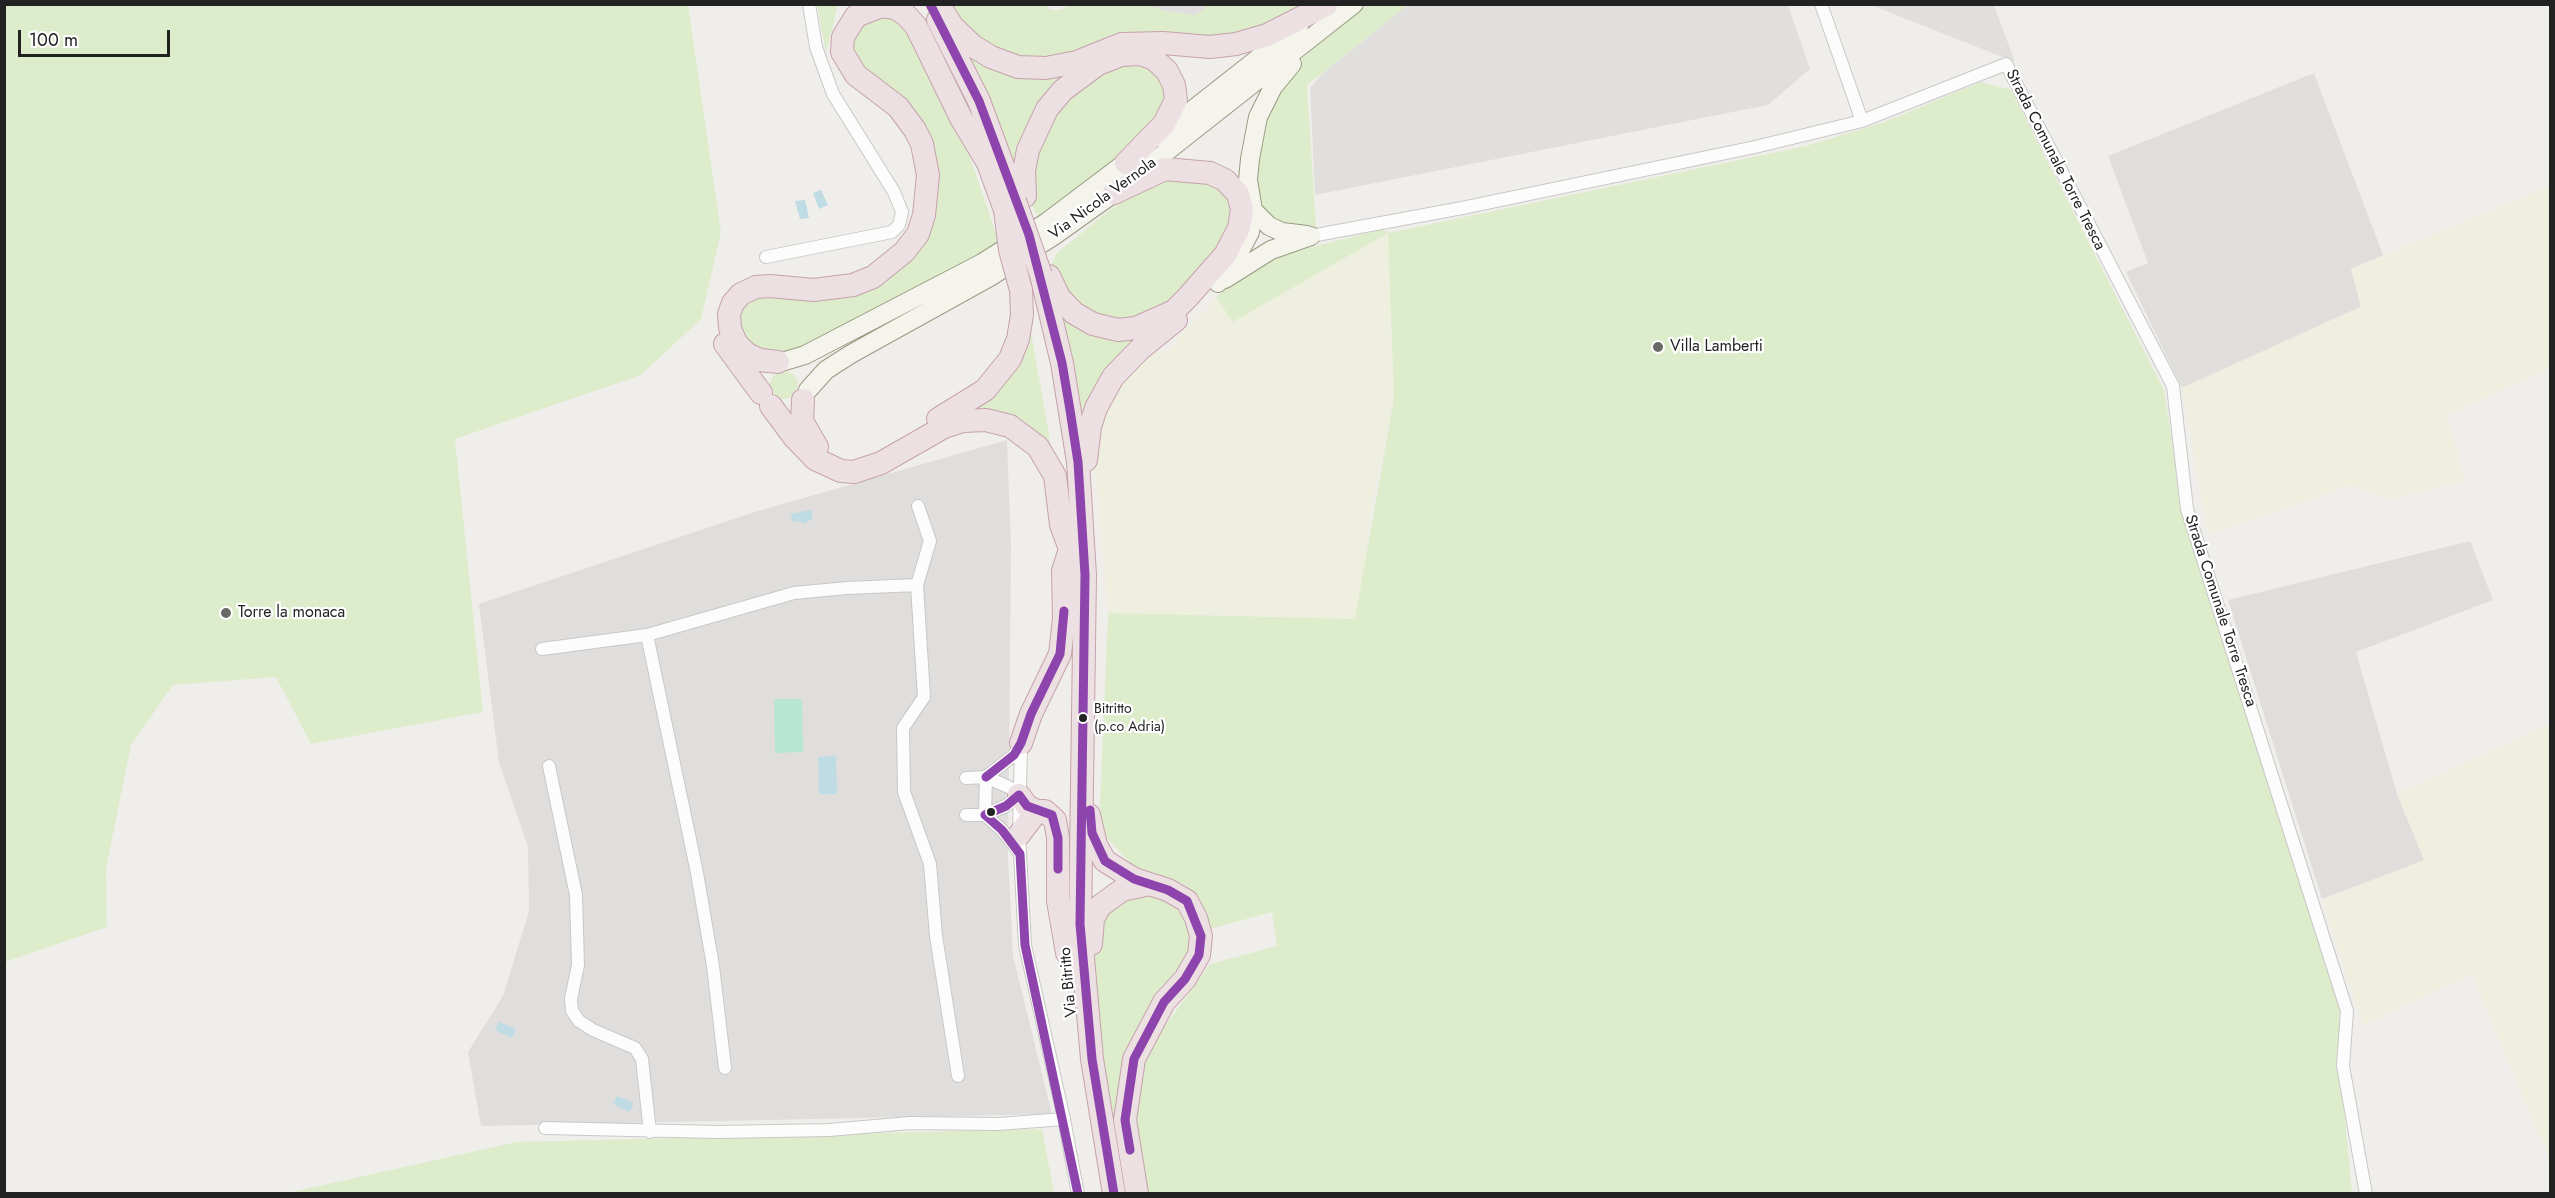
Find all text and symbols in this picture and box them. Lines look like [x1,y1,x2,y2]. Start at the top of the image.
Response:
scale bar [21,18,172,56]
text: 100 m [29,27,78,53]
street label: Strada Comunale Torre Tresca [2001,66,2109,254]
street label: Via Nicola Vernola [1046,154,1160,244]
place label: Villa Lamberti [1670,337,1763,357]
marker: Villa Lamberti [1651,340,1665,354]
street label: Strada Comunale Torre Tresca [2180,513,2260,709]
place label: Torre la monaca [238,603,345,623]
marker: Torre la monaca [219,606,233,620]
place label: Bitritto (p.co Adria) [1094,702,1165,734]
marker: Bitritto (p.co Adria) [1077,712,1089,724]
unlabelled marker [985,806,997,818]
street label: Via Bitritto [1056,946,1082,1018]

